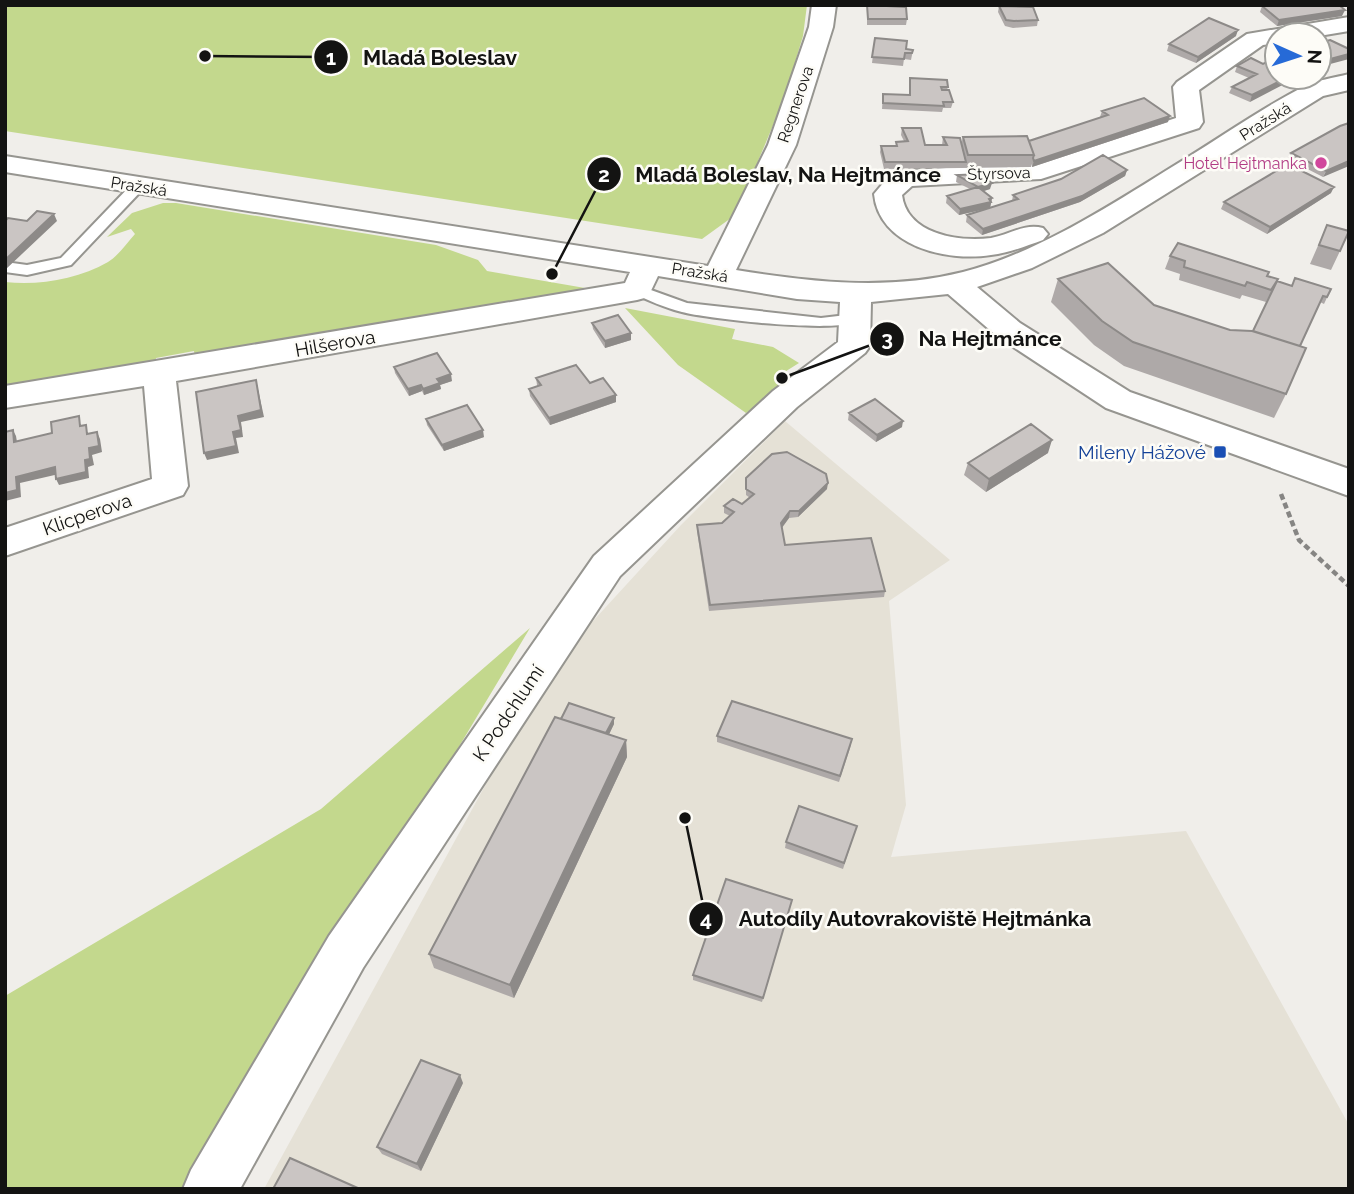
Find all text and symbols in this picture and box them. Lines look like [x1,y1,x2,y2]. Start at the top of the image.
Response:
north arrow [1263,21,1333,91]
callout: Mladá Boleslav [314,36,531,78]
text: 1 [326,45,336,70]
text: Mladá Boleslav [363,45,517,70]
text: N [1304,49,1326,65]
street label: Regnerova [773,63,817,145]
street label: Pražská [1236,98,1294,145]
callout: Mladá Boleslav, Na Hejtmánce [587,153,955,195]
place label: Hotel Hejtmanka [1183,154,1307,173]
marker: Hotel Hejtmanka [1313,155,1329,171]
text: 2 [598,162,610,187]
text: Mladá Boleslav, Na Hejtmánce [635,162,941,187]
street label: Štyrsova [967,162,1031,184]
street label: Pražská [109,173,169,200]
street label: Pražská [670,259,730,286]
callout: Na Hejtmánce [869,318,1075,360]
street label: Hilšerova [293,325,377,361]
text: 3 [881,326,893,351]
text: Na Hejtmánce [918,326,1062,351]
place label: Mileny Hážové [1078,441,1206,463]
marker: Mileny Hážové [1212,444,1228,460]
street label: Klicperova [40,489,134,539]
street label: K Podchlumí [468,660,549,765]
callout: Autodíly Autovrakoviště Hejtmánka [689,898,1106,940]
text: 4 [700,906,712,931]
text: Autodíly Autovrakoviště Hejtmánka [739,906,1091,931]

